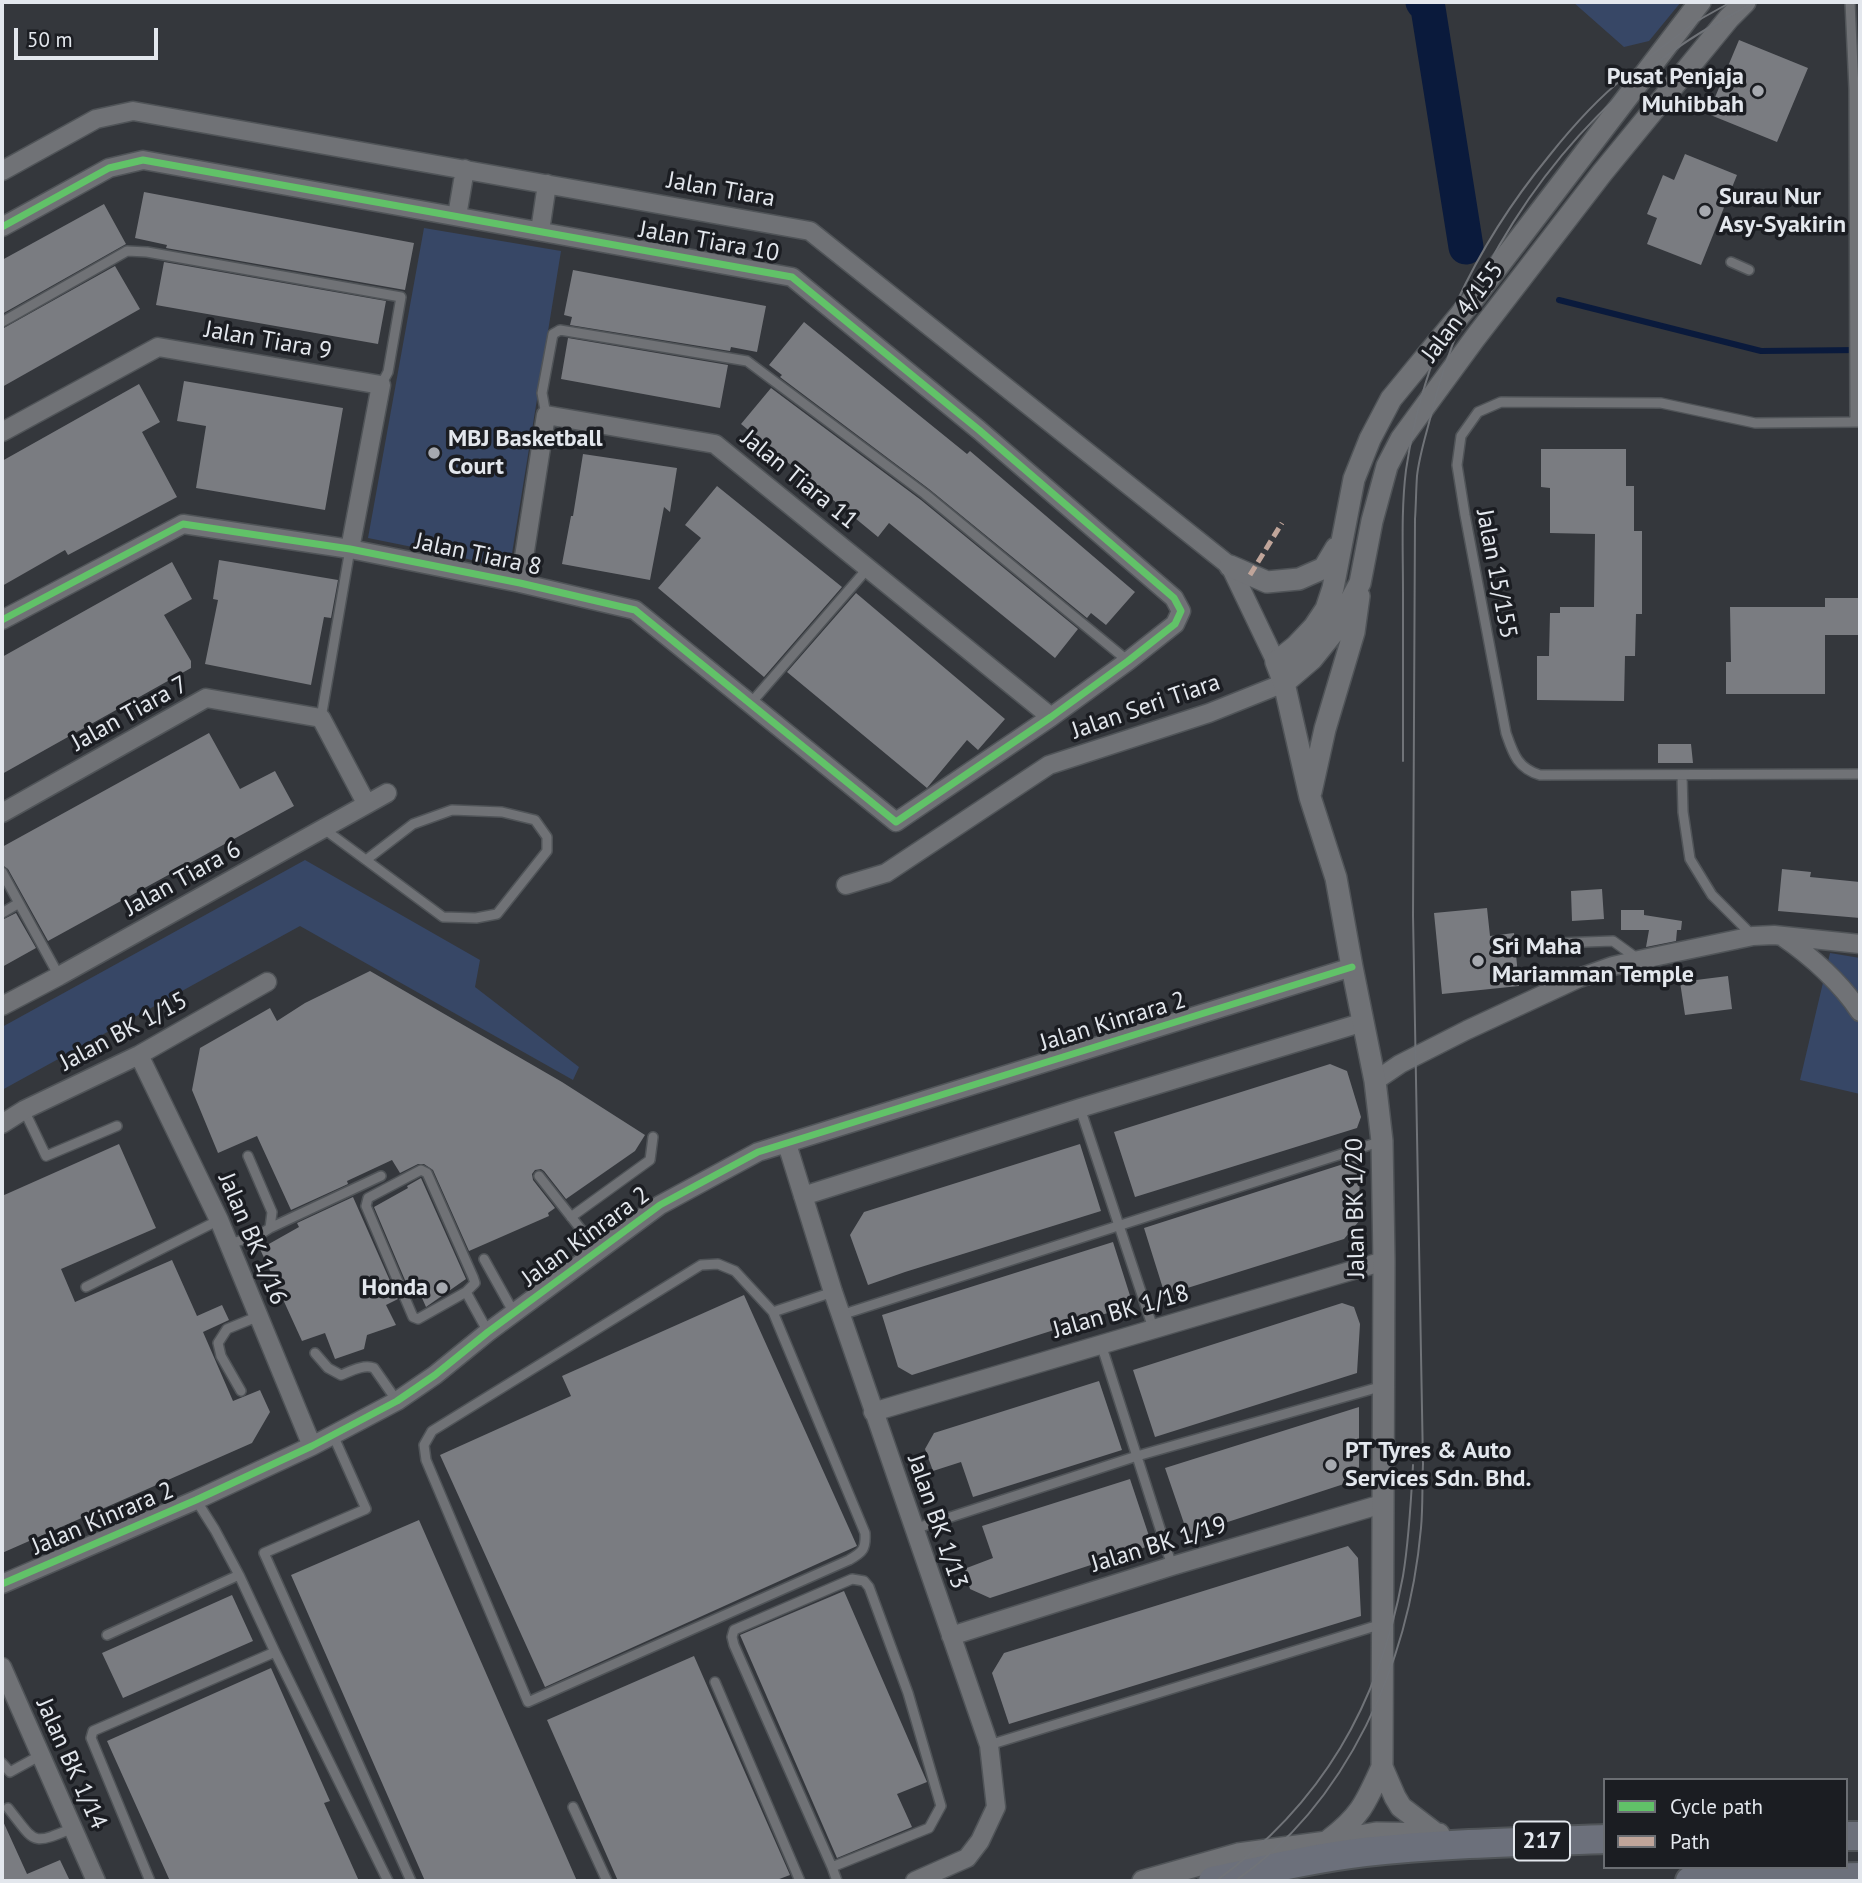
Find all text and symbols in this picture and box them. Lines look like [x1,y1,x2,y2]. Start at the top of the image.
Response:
scale bar [18,14,161,58]
text: 50 m [27,26,73,53]
place label: Pusat Penjaja Muhibbah [1607,63,1744,119]
marker: Pusat Penjaja Muhibbah [1750,83,1766,99]
street label: Jalan Tiara [665,166,777,214]
place label: Surau Nur Asy-Syakirin [1719,183,1846,239]
marker: Surau Nur Asy-Syakirin [1697,203,1713,219]
street label: Jalan Tiara 10 [637,216,781,268]
street label: Jalan 4/155 [1416,256,1510,368]
street label: Jalan Tiara 9 [202,316,334,366]
street label: Jalan Tiara 11 [735,424,863,536]
place label: MBJ Basketball Court [448,425,603,481]
marker: MBJ Basketball Court [426,445,442,461]
street label: Jalan 15/155 [1469,507,1523,641]
street label: Jalan Tiara 8 [412,528,544,582]
street label: Jalan Seri Tiara [1068,668,1224,746]
street label: Jalan Tiara 7 [67,670,193,758]
street label: Jalan Tiara 6 [120,835,246,923]
place label: Sri Maha Mariamman Temple [1492,933,1694,989]
marker: Sri Maha Mariamman Temple [1470,953,1486,969]
street label: Jalan BK 1/15 [55,986,193,1078]
street label: Jalan Kinrara 2 [1037,986,1189,1058]
street label: Jalan BK 1/20 [1340,1138,1372,1278]
street label: Jalan BK 1/16 [211,1169,293,1309]
street label: Jalan Kinrara 2 [516,1181,656,1293]
place label: Honda [362,1274,428,1302]
street label: Jalan BK 1/18 [1050,1279,1192,1345]
marker: Honda [434,1280,450,1296]
place label: PT Tyres & Auto Services Sdn. Bhd. [1345,1437,1531,1493]
street label: Jalan BK 1/13 [901,1451,973,1593]
marker: PT Tyres & Auto Services Sdn. Bhd. [1323,1457,1339,1473]
street label: Jalan Kinrara 2 [28,1476,178,1562]
street label: Jalan BK 1/19 [1088,1511,1230,1579]
street label: Jalan BK 1/14 [29,1694,113,1834]
legend [1603,1778,1848,1869]
text: Cycle path [1670,1793,1763,1820]
road number: 217 [1514,1822,1570,1860]
text: Path [1670,1828,1710,1855]

